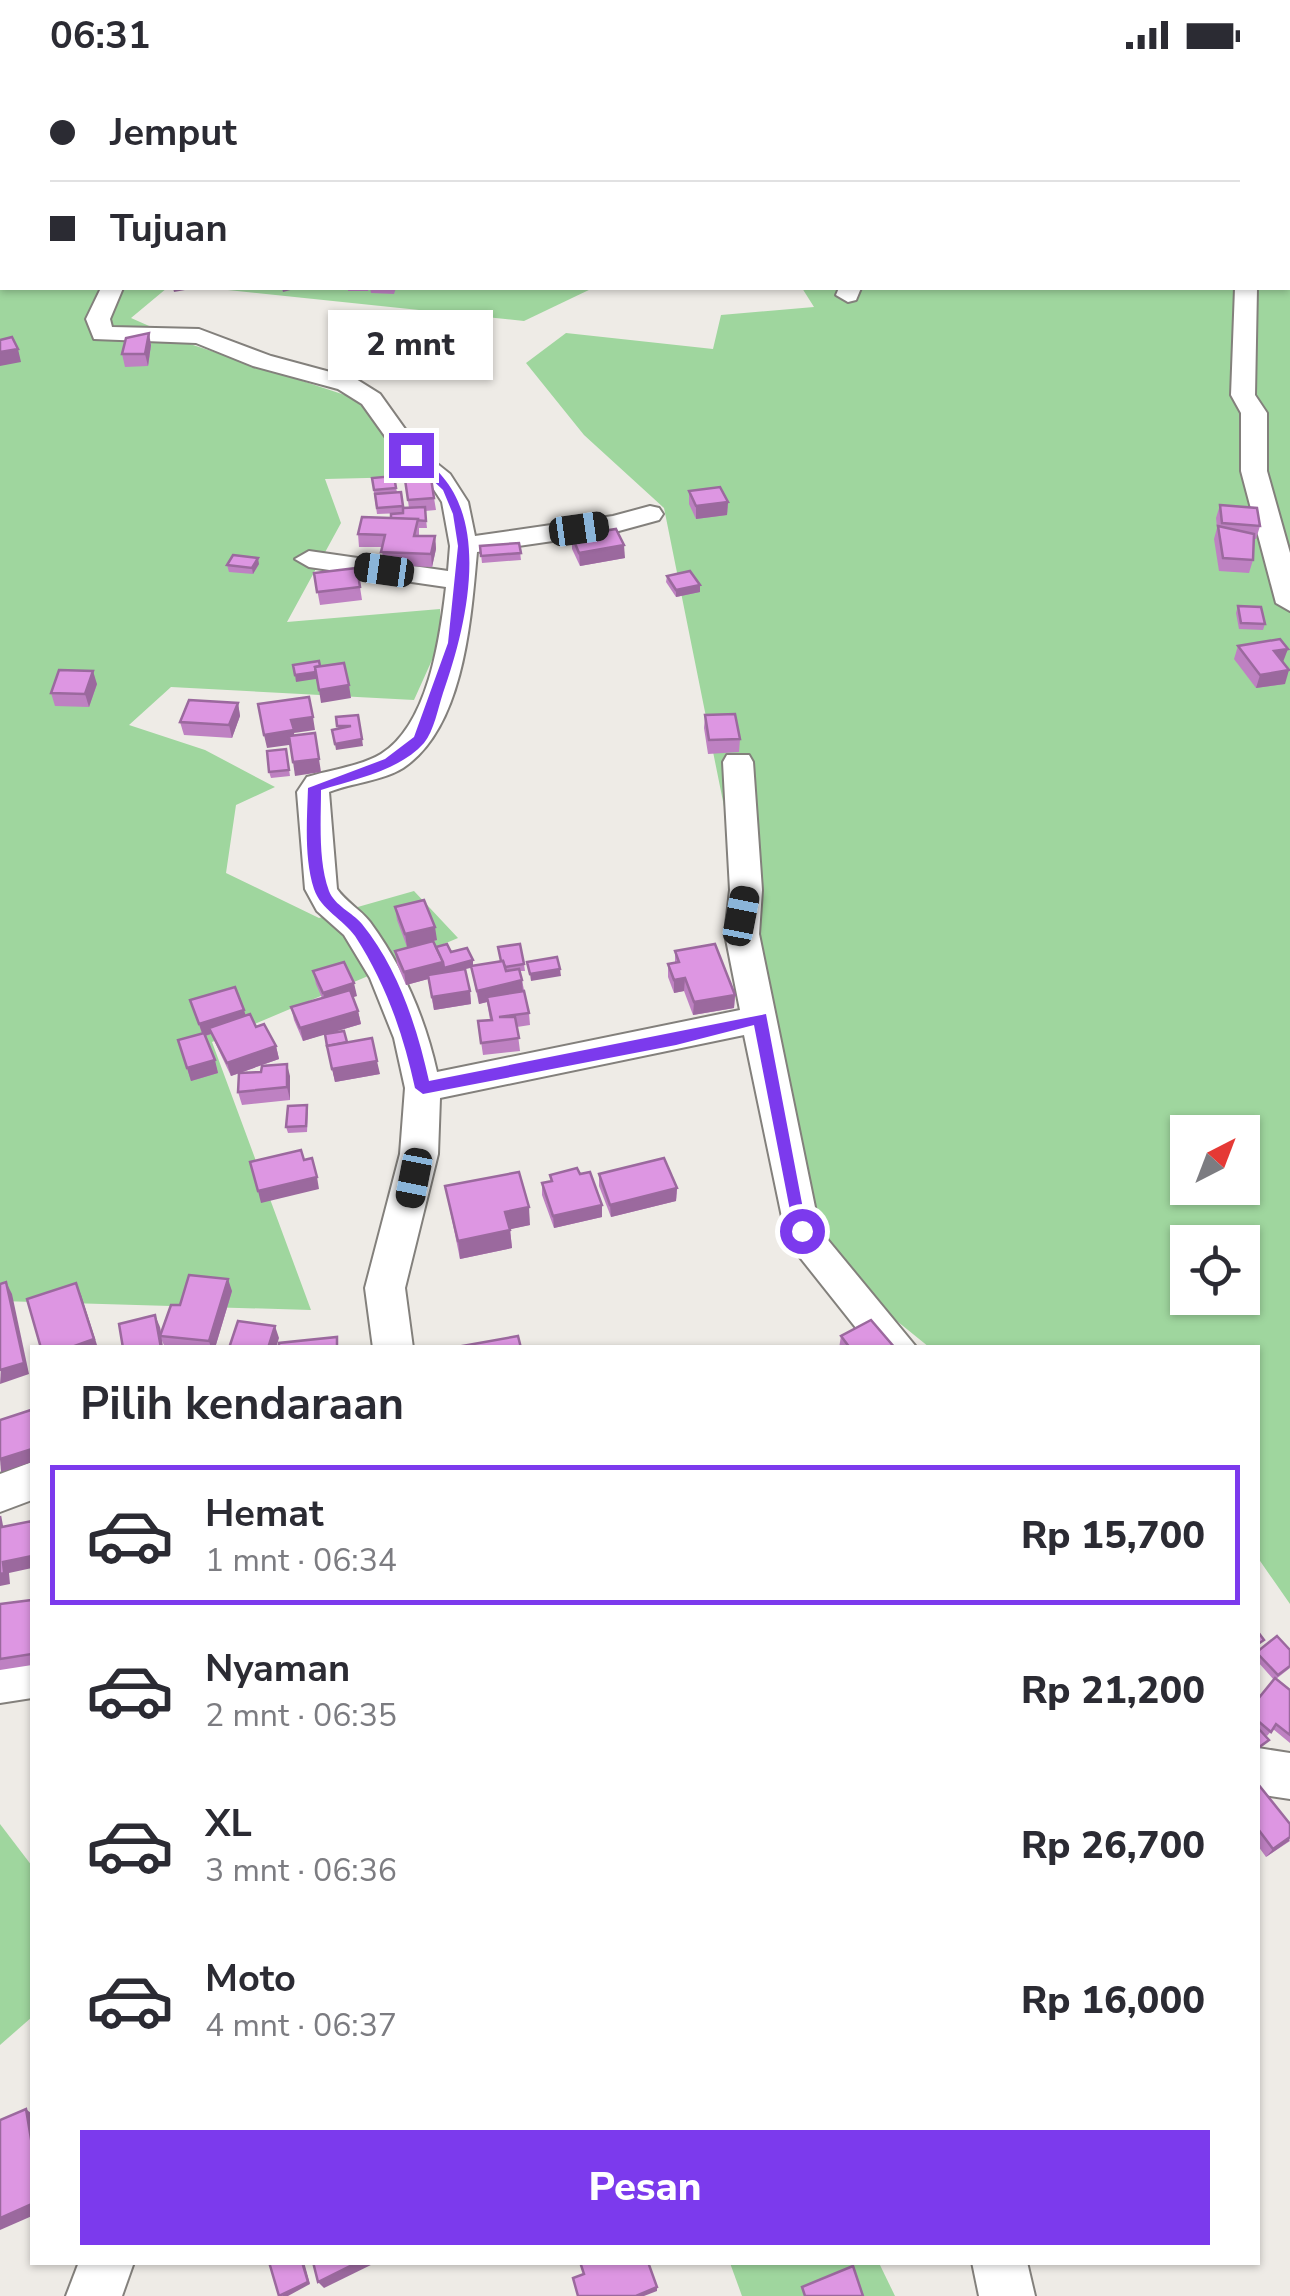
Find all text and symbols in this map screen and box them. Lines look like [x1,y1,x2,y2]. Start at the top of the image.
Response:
text: 06:31 [50,10,151,61]
text: Jemput [110,107,237,158]
text: Tujuan [110,203,228,254]
callout: 2 mnt [328,310,494,380]
text: 2 mnt [366,323,455,366]
route end [389,433,434,478]
car [547,510,611,548]
car [352,551,416,589]
car [721,884,761,948]
north arrow [1170,1115,1260,1205]
map controls [1170,1115,1260,1315]
car [394,1146,434,1210]
route start [780,1209,825,1254]
button: locate [1170,1225,1260,1315]
text: Pilih kendaraan [80,1374,404,1435]
text: Hemat [205,1488,324,1539]
icon: car [85,1490,175,1580]
text: Rp 15,700 [1021,1510,1205,1561]
text: 1 mnt · 06:34 [205,1539,397,1582]
text: Nyaman [205,1643,350,1694]
icon: car [85,1645,175,1735]
text: Rp 21,200 [1021,1665,1205,1716]
text: 2 mnt · 06:35 [205,1694,397,1737]
text: XL [205,1798,252,1849]
icon: car [85,1800,175,1890]
text: Rp 26,700 [1021,1820,1205,1871]
text: 3 mnt · 06:36 [205,1849,397,1892]
text: Moto [205,1953,296,2004]
icon: car [85,1955,175,2045]
text: Rp 16,000 [1021,1975,1205,2026]
text: 4 mnt · 06:37 [205,2004,397,2047]
button: Pesan [80,2130,1210,2245]

